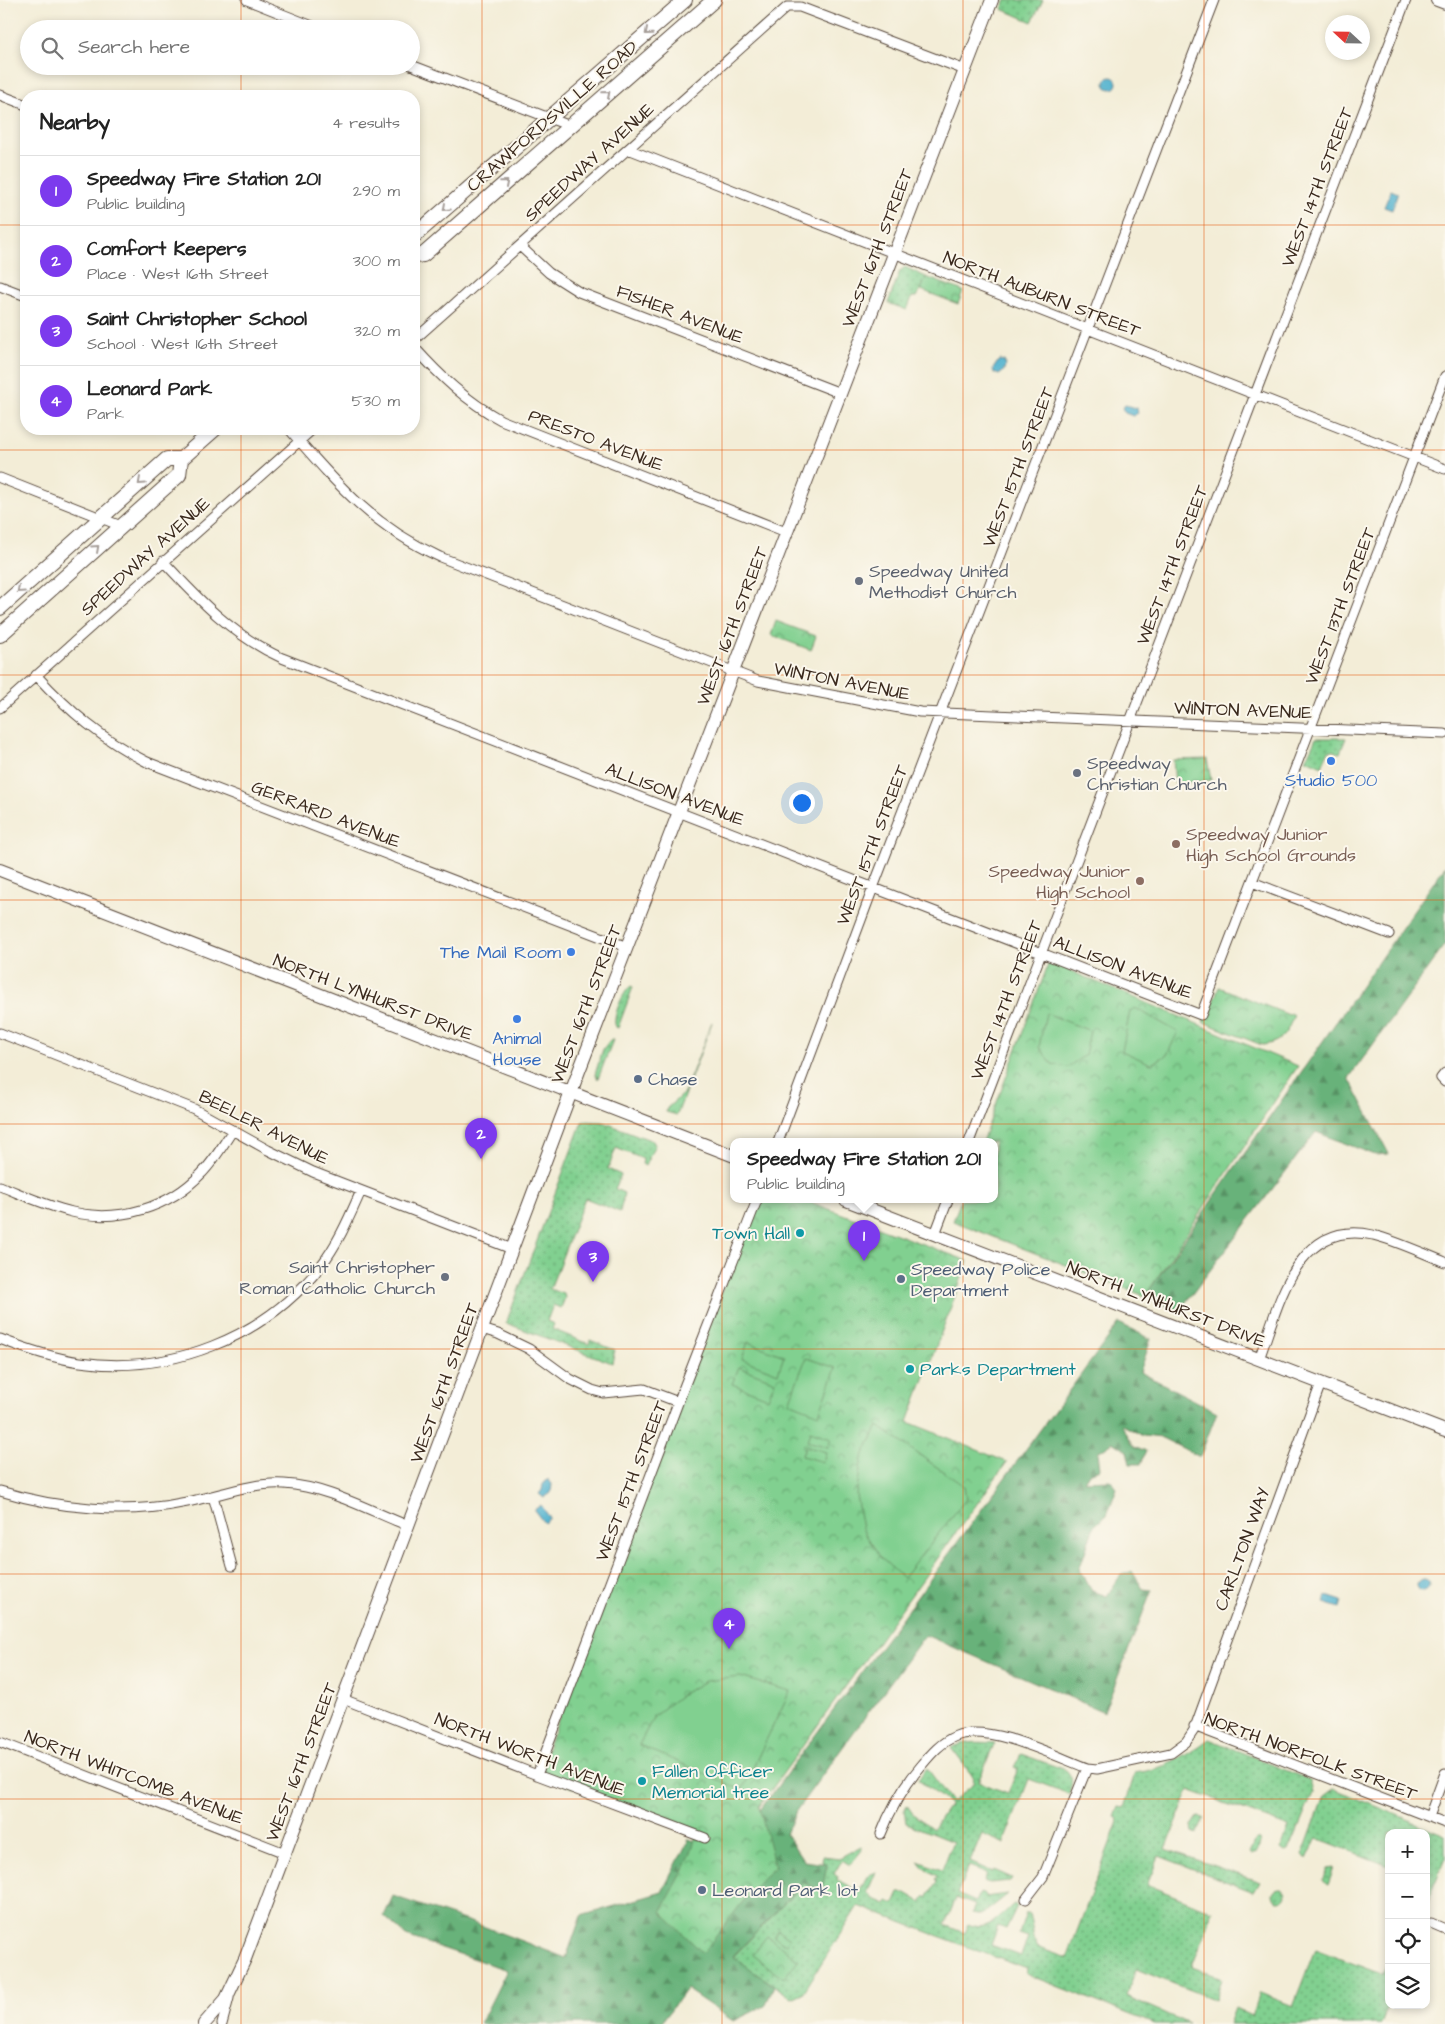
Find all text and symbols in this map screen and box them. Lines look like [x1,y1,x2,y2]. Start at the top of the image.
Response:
north arrow [1325,15,1370,60]
search box [20,20,420,75]
one-way arrow [645,27,654,36]
icon: search [38,34,66,62]
text: Search here [78,34,190,61]
street label: CRAWFORDSVILLE ROAD [461,35,644,198]
one-way arrow [601,90,610,99]
street label: SPEEDWAY AVENUE [519,97,660,227]
street label: WEST 14TH STREET [1275,103,1360,271]
text: Nearby [40,108,110,137]
text: 4 results [332,112,400,134]
street label: WEST 16TH STREET [836,164,920,331]
text: Speedway Fire Station 201 [87,166,321,193]
text: 1 [55,180,57,202]
text: 290 m [353,180,400,202]
one-way arrow [499,180,508,189]
text: Public building [87,193,185,215]
one-way arrow [443,202,452,211]
text: Comfort Keepers [87,236,247,263]
street label: NORTH AUBURN STREET [940,245,1145,344]
text: 2 [51,250,61,272]
text: 300 m [353,250,400,272]
text: Place · West 16th Street [87,263,269,285]
street label: FISHER AVENUE [613,279,747,350]
text: Saint Christopher School [87,306,307,333]
text: 3 [52,320,60,342]
text: 320 m [354,320,400,342]
text: School · West 16th Street [87,333,278,355]
text: Leonard Park [87,376,212,403]
street label: WEST 15TH STREET [976,383,1061,551]
text: 4 [51,390,61,412]
text: 530 m [352,390,400,412]
text: Park [87,403,124,425]
street label: PRESTO AVENUE [525,403,667,478]
one-way arrow [138,476,147,485]
street label: WEST 14TH STREET [1130,481,1215,649]
street label: SPEEDWAY AVENUE [75,491,216,621]
street label: WEST 13TH STREET [1299,523,1382,688]
street label: WEST 16TH STREET [691,542,775,709]
one-way arrow [91,545,100,554]
place label: Speedway United Methodist Church [869,559,1017,605]
marker: Speedway United Methodist Church [853,575,865,587]
one-way arrow [16,585,25,594]
street label: WINTON AVENUE [772,656,912,707]
street label: WINTON AVENUE [1173,696,1313,725]
place label: Speedway Christian Church [1087,751,1227,797]
marker: Studio 500 [1325,755,1337,767]
street label: ALLISON AVENUE [602,756,748,833]
street label: WEST 15TH STREET [830,761,915,929]
marker: Speedway Christian Church [1071,767,1083,779]
place label: Studio 500 [1285,768,1377,793]
street label: GERRARD AVENUE [248,775,404,854]
your location [789,790,815,816]
place label: Speedway Junior High School Grounds [1186,822,1356,869]
marker: Speedway Junior High School Grounds [1170,838,1182,850]
place label: Speedway Junior High School [988,859,1130,906]
marker: Speedway Junior High School [1134,875,1146,887]
street label: WEST 14TH STREET [964,916,1049,1084]
street label: WEST 16TH STREET [545,920,629,1087]
street label: ALLISON AVENUE [1050,929,1196,1006]
place label: The Mail Room [440,940,561,965]
marker: The Mail Room [565,946,577,958]
street label: NORTH LYNHURST DRIVE [269,948,477,1047]
marker: Animal House [511,1013,523,1025]
place label: Animal House [492,1026,542,1072]
place label: Chase [648,1067,698,1092]
marker: Chase [632,1073,644,1085]
street label: BEELER AVENUE [194,1084,333,1171]
pin: 2 [465,1118,497,1159]
popup [730,1138,998,1203]
text: Speedway Fire Station 201 [747,1146,981,1173]
text: Public building [747,1173,845,1195]
pin: 1 [848,1220,880,1261]
place label: Town Hall [712,1221,790,1246]
marker: Town Hall [794,1227,806,1239]
pin: 3 [577,1241,609,1282]
place label: Saint Christopher Roman Catholic Church [239,1255,435,1301]
street label: NORTH LYNHURST DRIVE [1062,1255,1270,1354]
place label: Speedway Police Department [911,1257,1051,1303]
marker: Saint Christopher Roman Catholic Church [439,1271,451,1283]
marker: Speedway Police Department [895,1273,907,1285]
street label: WEST 16TH STREET [404,1299,485,1467]
place label: Parks Department [920,1357,1076,1382]
marker: Parks Department [904,1363,916,1375]
street label: WEST 15TH STREET [589,1397,674,1565]
street label: CARLTON WAY [1209,1484,1276,1614]
pin: 4 [713,1608,745,1649]
street label: WEST 16TH STREET [260,1678,344,1845]
street label: NORTH NORFOLK STREET [1201,1706,1422,1807]
street label: NORTH WORTH AVENUE [431,1707,629,1802]
street label: NORTH WHITCOMB AVENUE [21,1724,247,1831]
place label: Fallen Officer Memorial tree [652,1759,773,1805]
marker: Fallen Officer Memorial tree [636,1775,648,1787]
map controls [1385,1829,1430,2009]
button: + [1385,1829,1430,1874]
button: − [1385,1874,1430,1919]
place label: Leonard Park lot [712,1878,859,1903]
marker: Leonard Park lot [696,1884,708,1896]
button: locate [1385,1919,1430,1964]
button: layers [1385,1964,1430,2009]

